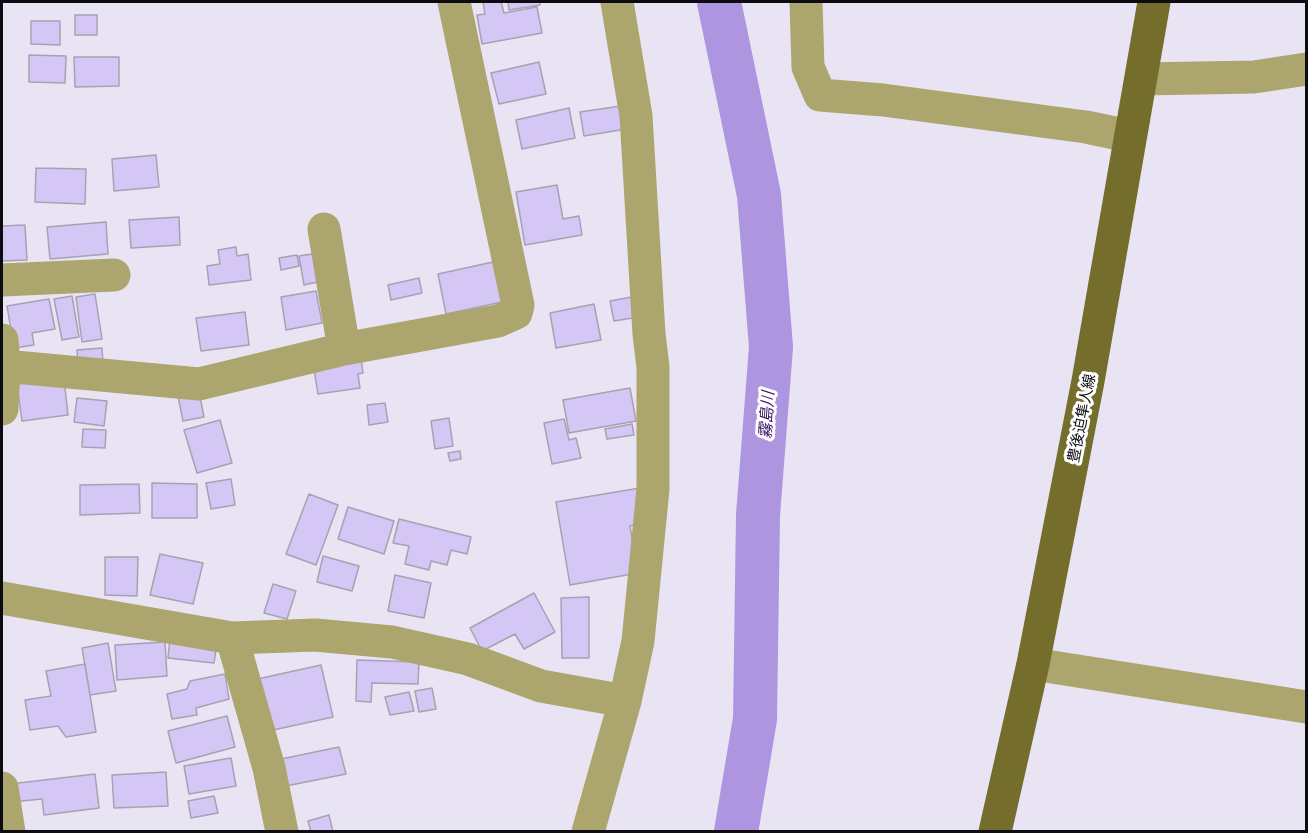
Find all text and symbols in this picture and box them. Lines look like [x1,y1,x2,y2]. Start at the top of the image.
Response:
street label: 豊後迫隼人線 [1064,372,1098,464]
water label: 霧島川 [755,390,777,440]

